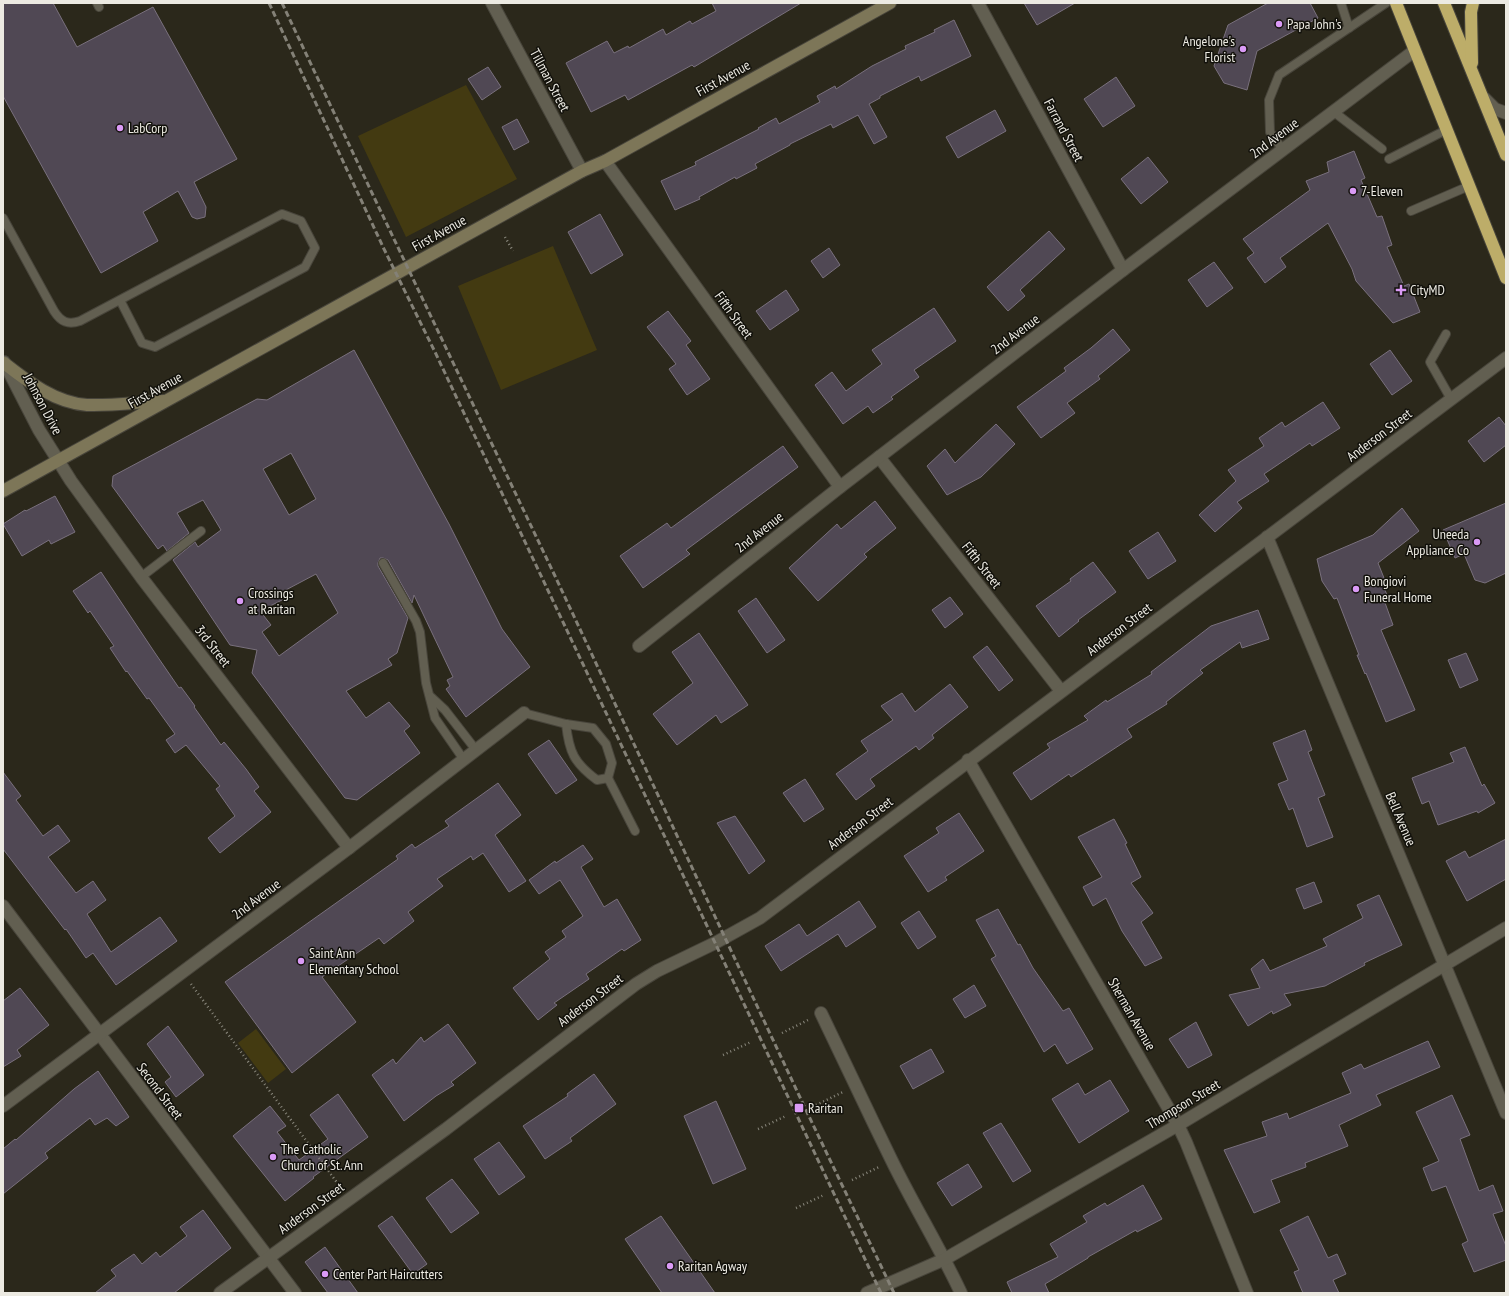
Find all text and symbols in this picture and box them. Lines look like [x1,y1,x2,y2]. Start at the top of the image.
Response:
place label: Papa John's [1287,15,1342,33]
marker: Papa John's [1274,19,1284,29]
place label: Angelone's Florist [1183,32,1235,66]
marker: Angelone's Florist [1238,44,1248,54]
street label: Tillman Street [526,45,574,115]
street label: First Avenue [693,56,753,100]
street label: Farrand Street [1040,95,1088,165]
street label: 2nd Avenue [1246,114,1302,162]
place label: LabCorp [128,119,167,137]
marker: LabCorp [115,123,125,133]
place label: 7-Eleven [1361,182,1403,200]
marker: 7-Eleven [1348,186,1358,196]
street label: First Avenue [409,211,469,255]
place label: CityMD [1410,281,1445,299]
marker: CityMD [1395,284,1407,296]
street label: Fifth Street [711,288,757,342]
street label: 2nd Avenue [987,310,1043,358]
street label: First Avenue [125,368,185,412]
street label: Johnson Drive [19,369,67,438]
street label: Anderson Street [1343,404,1415,465]
street label: 2nd Avenue [731,507,787,556]
place label: Uneeda Appliance Co [1407,525,1469,559]
marker: Uneeda Appliance Co [1472,537,1482,547]
street label: Fifth Street [958,538,1006,592]
place label: Bongiovi Funeral Home [1364,572,1432,606]
place label: Crossings at Raritan [248,584,295,618]
marker: Bongiovi Funeral Home [1351,584,1361,594]
marker: Crossings at Raritan [235,596,245,606]
street label: Anderson Street [1083,598,1155,659]
street label: 3rd Street [191,621,235,671]
street label: Bell Avenue [1382,789,1420,849]
street label: Anderson Street [824,792,896,853]
street label: 2nd Avenue [228,875,284,923]
place label: Saint Ann Elementary School [309,944,399,978]
marker: Saint Ann Elementary School [296,956,306,966]
street label: Anderson Street [554,969,626,1030]
street label: Sherman Avenue [1104,975,1160,1054]
street label: Second Street [133,1059,187,1123]
street label: Thompson Street [1143,1075,1223,1133]
place label: Raritan [808,1099,843,1117]
marker: Raritan [793,1102,805,1114]
place label: The Catholic Church of St. Ann [281,1140,363,1174]
marker: The Catholic Church of St. Ann [268,1152,278,1162]
street label: Anderson Street [274,1178,348,1238]
place label: Raritan Agway [678,1257,748,1275]
marker: Raritan Agway [665,1261,675,1271]
place label: Center Part Haircutters [333,1265,443,1283]
marker: Center Part Haircutters [320,1269,330,1279]

